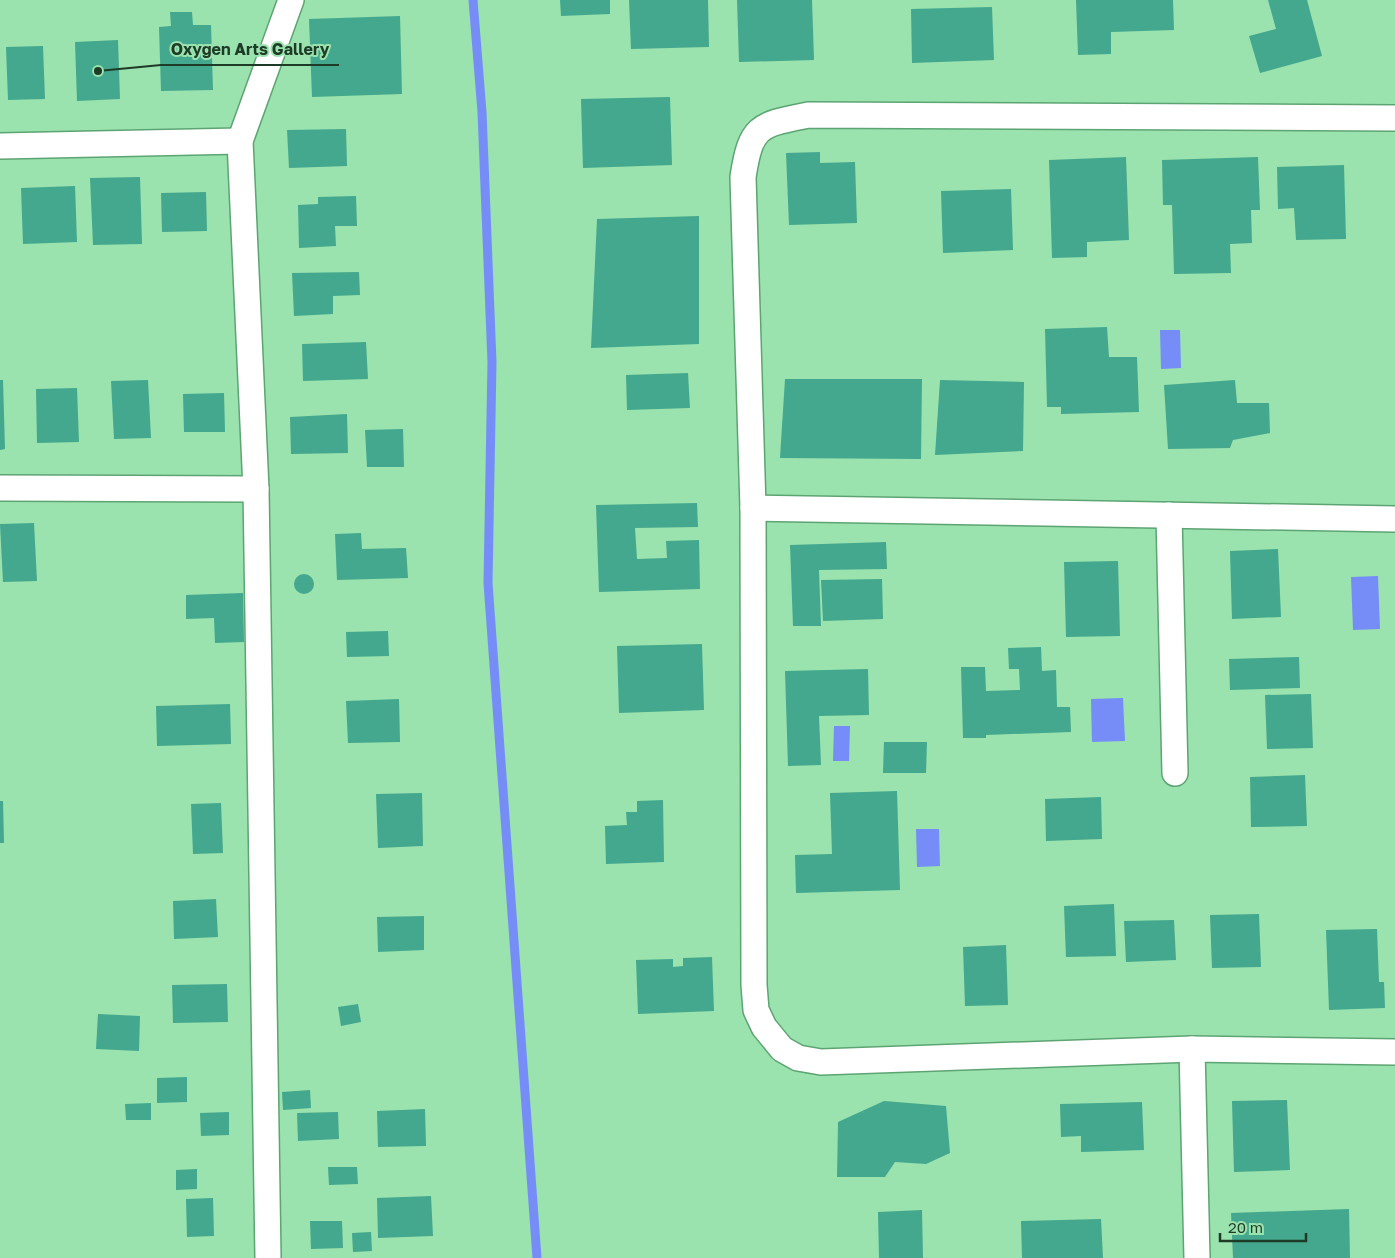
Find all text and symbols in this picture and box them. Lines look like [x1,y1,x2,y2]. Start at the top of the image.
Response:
callout: Oxygen Arts Gallery [161,34,339,65]
text: Oxygen Arts Gallery [171,39,330,59]
scale bar [1220,1210,1306,1242]
text: 20 m [1228,1218,1263,1236]

